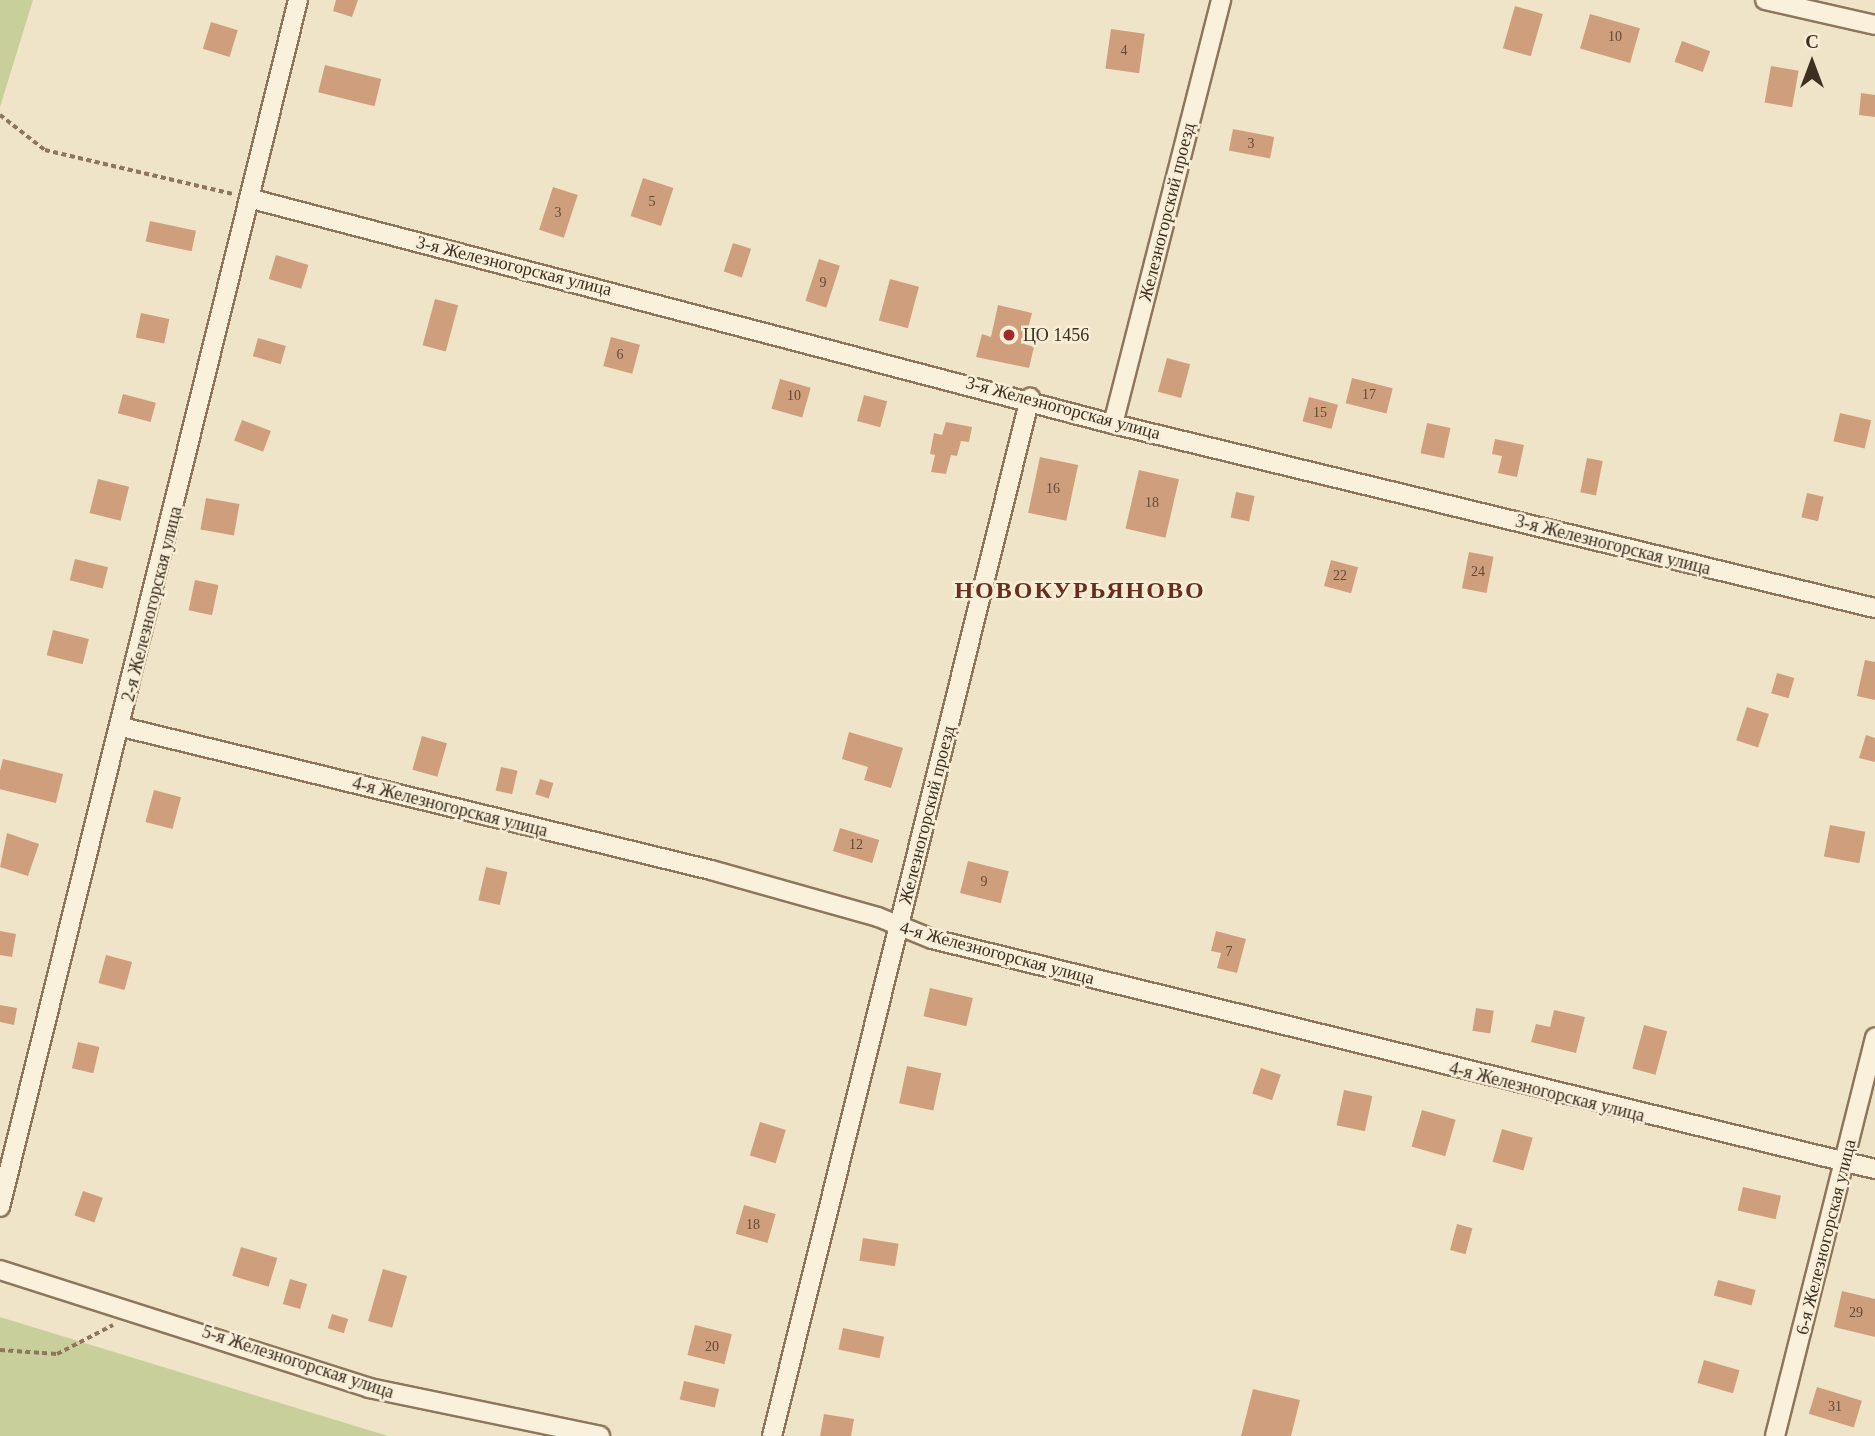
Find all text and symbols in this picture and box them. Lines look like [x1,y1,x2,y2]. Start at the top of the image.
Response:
north arrow [1777,28,1847,98]
house number: 10 [1608,29,1622,45]
text: С [1805,31,1819,52]
house number: 4 [1120,43,1128,59]
street label: Железногорский проезд [1134,120,1200,304]
house number: 3 [1248,136,1254,152]
house number: 5 [648,194,656,210]
house number: 3 [554,205,562,221]
street label: 3-я Железногорская улица [414,231,614,301]
house number: 9 [820,275,826,291]
place label: ЦО 1456 [1023,324,1089,346]
marker: ЦО 1456 [1001,327,1017,343]
house number: 6 [616,347,624,363]
street label: 3-я Железногорская улица [963,372,1163,444]
house number: 17 [1362,387,1376,403]
house number: 10 [787,388,801,404]
house number: 15 [1313,405,1327,421]
house number: 16 [1046,481,1060,497]
house number: 18 [1145,495,1159,511]
street label: 2-я Железногорская улица [117,504,187,704]
street label: 3-я Железногорская улица [1513,510,1713,580]
house number: 24 [1471,564,1485,580]
house number: 22 [1333,568,1347,584]
district label: НОВОКУРЬЯНОВО [956,577,1204,605]
street label: Железногорский проезд [894,723,960,907]
street label: 4-я Железногорская улица [350,772,550,842]
house number: 12 [849,837,863,853]
house number: 9 [981,874,988,890]
street label: 4-я Железногорская улица [897,917,1097,989]
house number: 7 [1226,944,1232,960]
street label: 4-я Железногорская улица [1447,1057,1647,1127]
street label: 6-я Железногорская улица [1791,1137,1861,1337]
house number: 18 [746,1217,760,1233]
house number: 29 [1849,1305,1863,1321]
street label: 5-я Железногорская улица [199,1321,397,1403]
house number: 20 [705,1339,719,1355]
house number: 31 [1828,1399,1842,1415]

